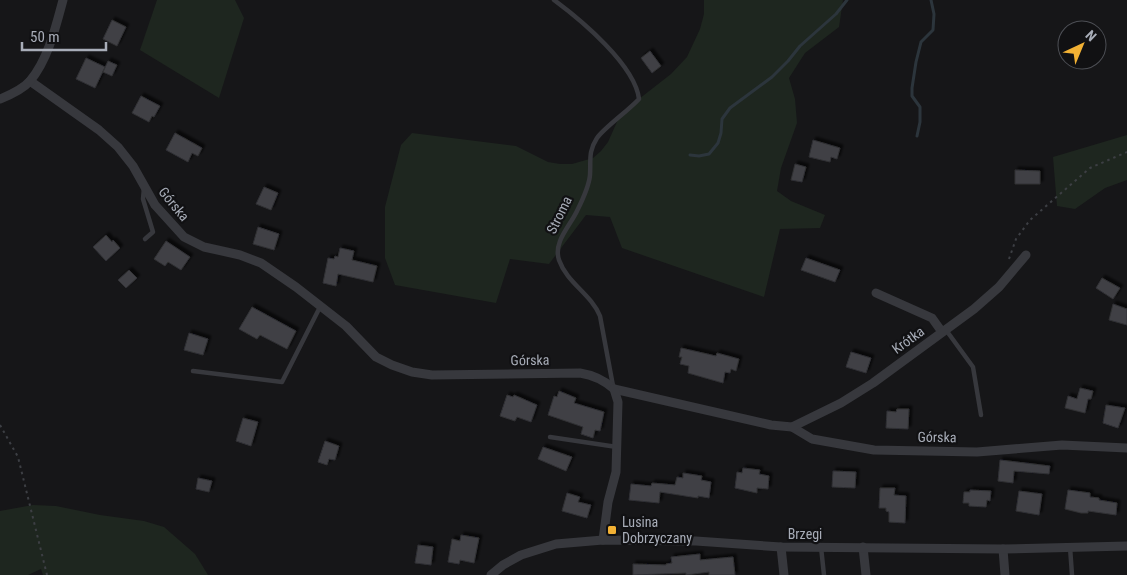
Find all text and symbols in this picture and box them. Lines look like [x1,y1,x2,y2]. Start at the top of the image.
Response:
scale bar [22,20,106,52]
north arrow [1057,20,1107,70]
text: N [1082,27,1100,44]
text: 50 m [30,28,60,46]
street label: Górska [156,184,192,224]
street label: Stroma [543,194,575,236]
street label: Krótka [889,323,927,357]
street label: Górska [510,352,550,368]
street label: Górska [917,429,957,445]
place label: Lusina Dobrzyczany [622,514,692,546]
marker: Lusina Dobrzyczany [606,524,618,536]
street label: Brzegi [788,526,822,542]

